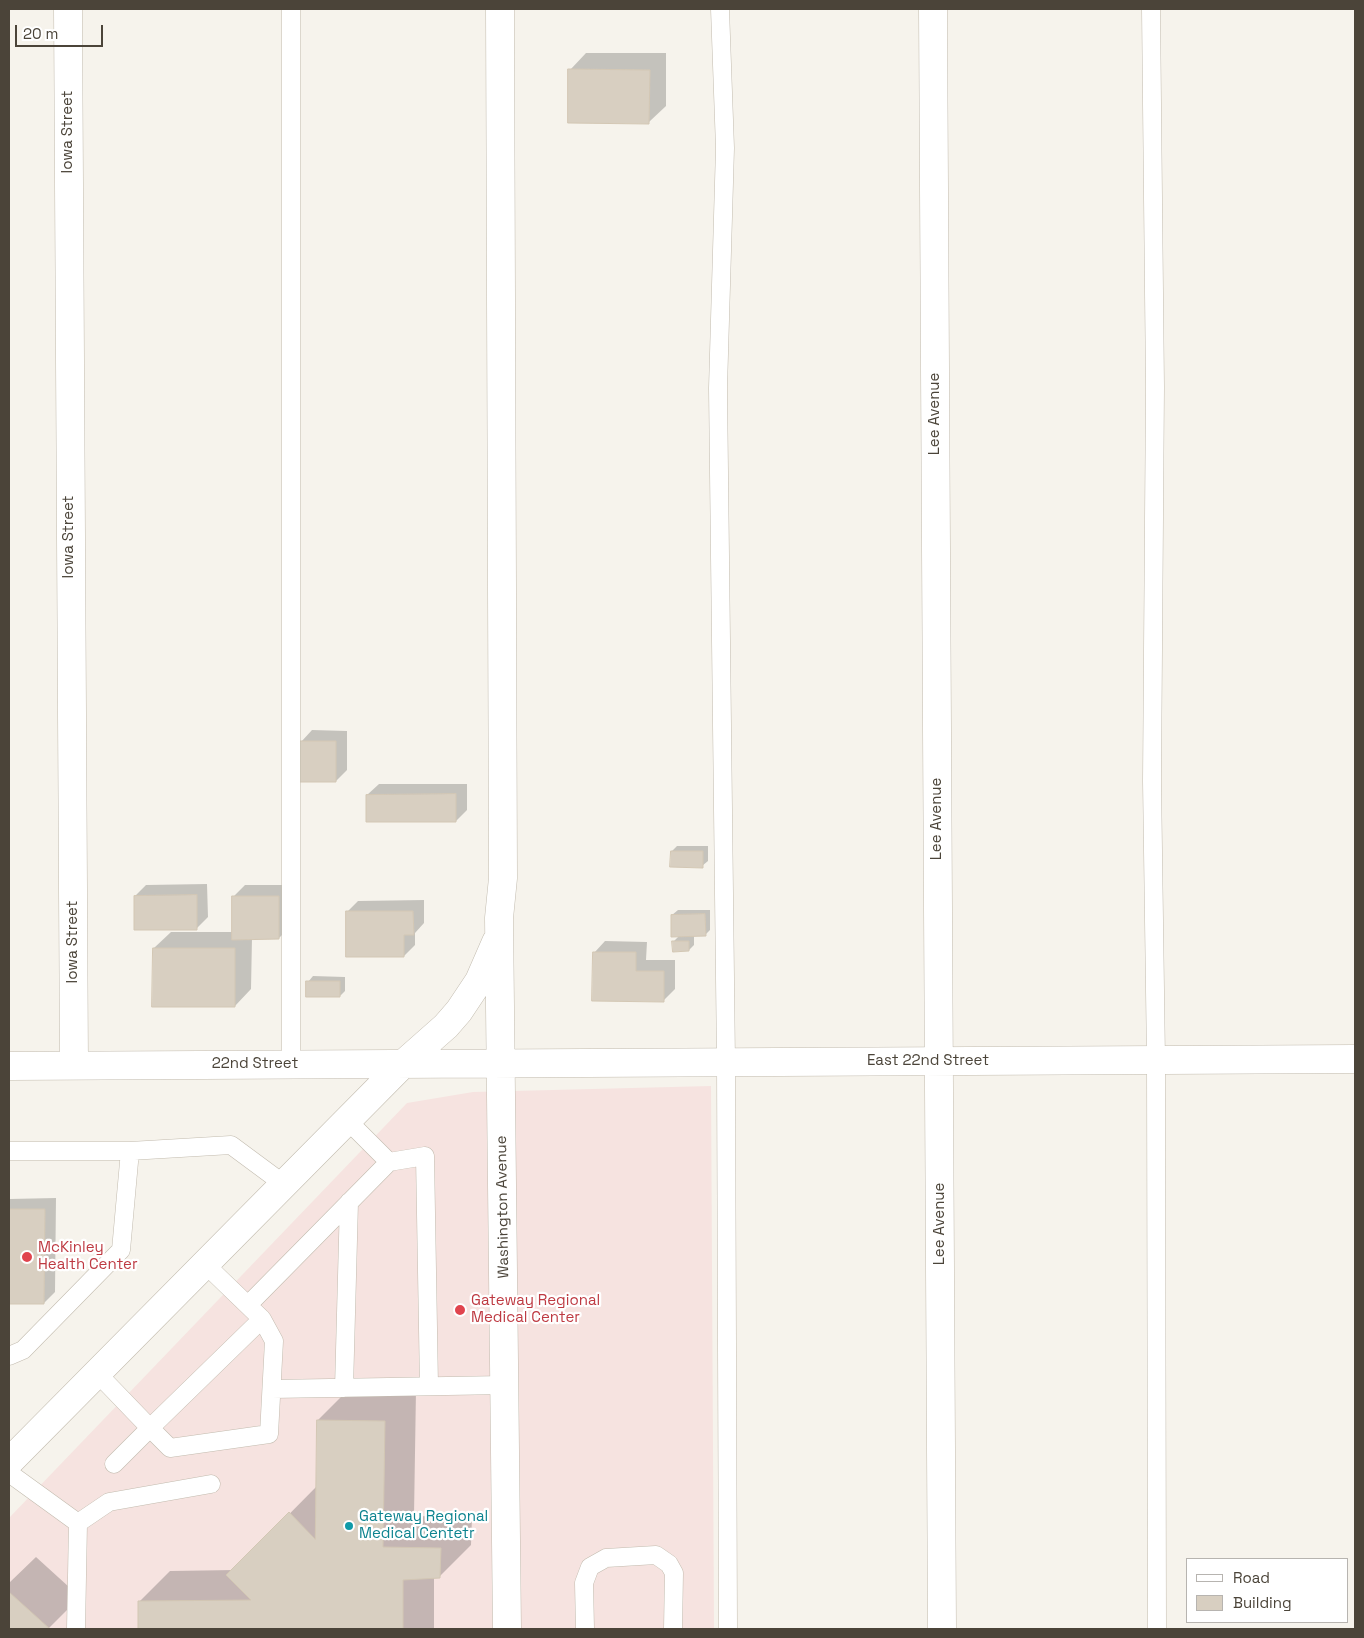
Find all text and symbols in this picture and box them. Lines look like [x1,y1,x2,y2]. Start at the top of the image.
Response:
scale bar [18,15,105,47]
text: 20 m [23,24,58,43]
street label: Iowa Street [59,91,77,173]
street label: Lee Avenue [926,373,944,455]
street label: Iowa Street [60,496,78,578]
street label: Lee Avenue [928,778,946,860]
street label: Iowa Street [64,901,82,983]
street label: East 22nd Street [867,1052,989,1070]
street label: 22nd Street [212,1055,298,1073]
street label: Washington Avenue [493,1135,513,1279]
street label: Lee Avenue [931,1183,949,1265]
place label: McKinley Health Center [38,1239,138,1274]
marker: McKinley Health Center [20,1250,34,1264]
place label: Gateway Regional Medical Center [471,1292,600,1327]
marker: Gateway Regional Medical Center [453,1303,467,1317]
place label: Gateway Regional Medical Centetr [359,1508,488,1543]
marker: Gateway Regional Medical Centetr [343,1520,355,1532]
legend [1186,1558,1349,1623]
text: Road [1233,1568,1270,1587]
text: Building [1233,1593,1292,1612]

